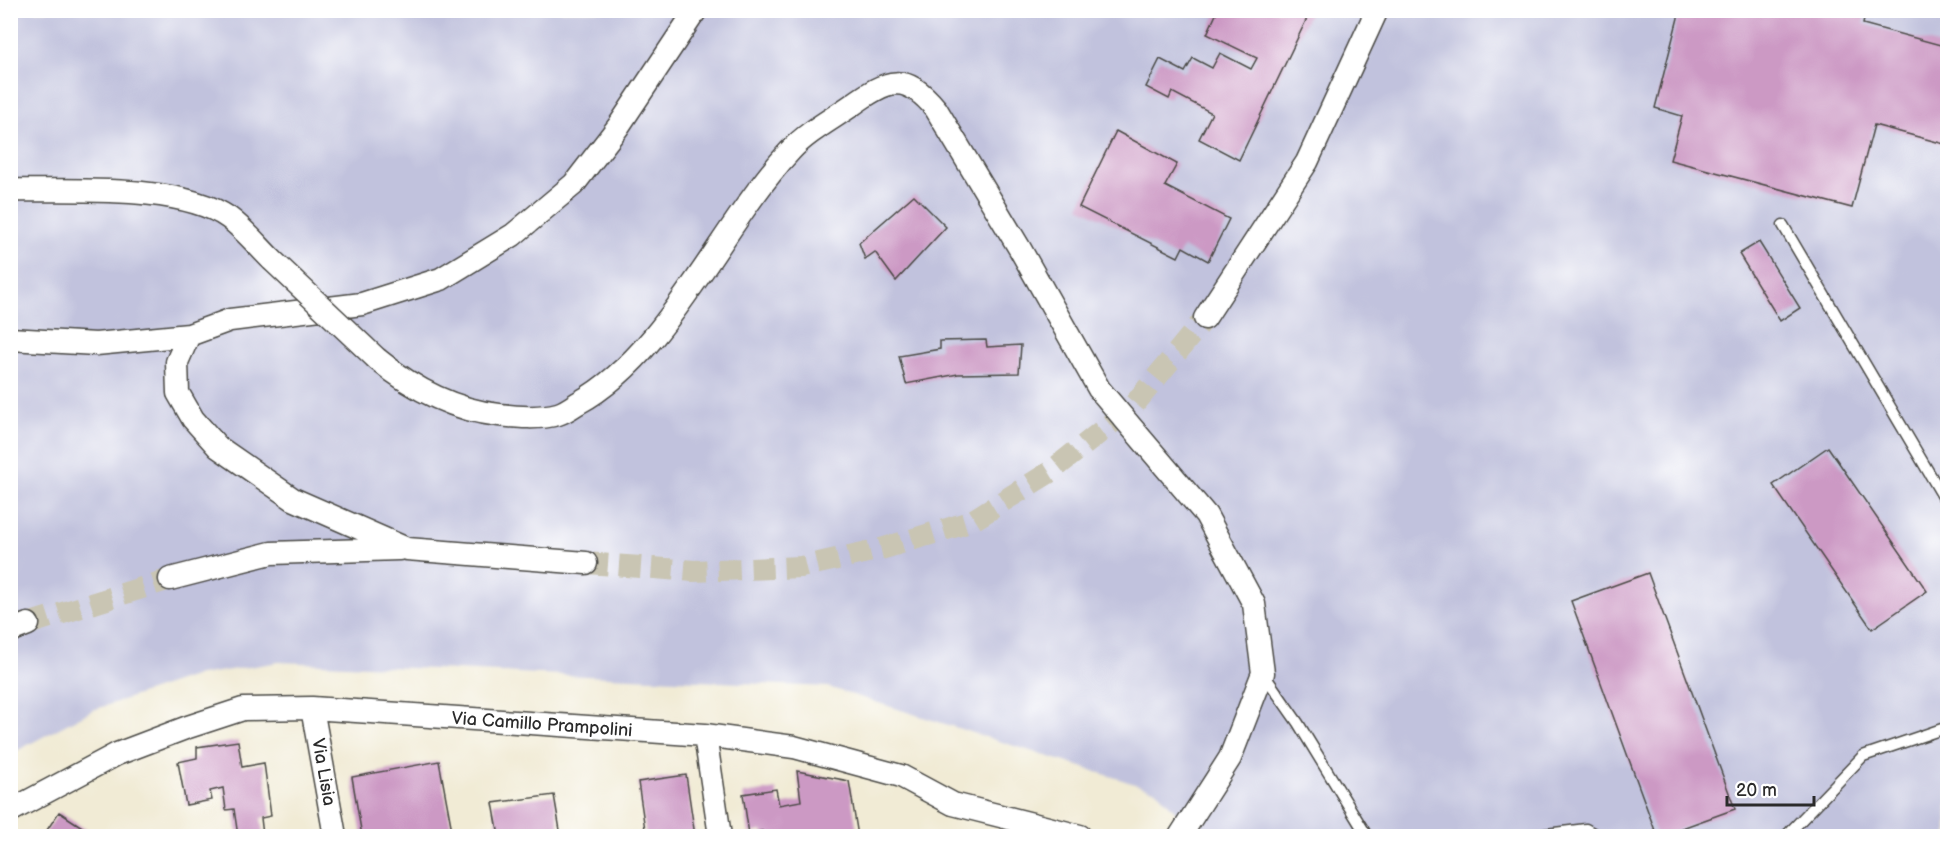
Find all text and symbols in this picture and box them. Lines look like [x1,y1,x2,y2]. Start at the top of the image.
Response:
street label: Via Camillo Prampolini [451,708,633,741]
street label: Via Lisia [307,737,340,808]
scale bar [1727,769,1814,807]
text: 20 m [1736,780,1777,801]

